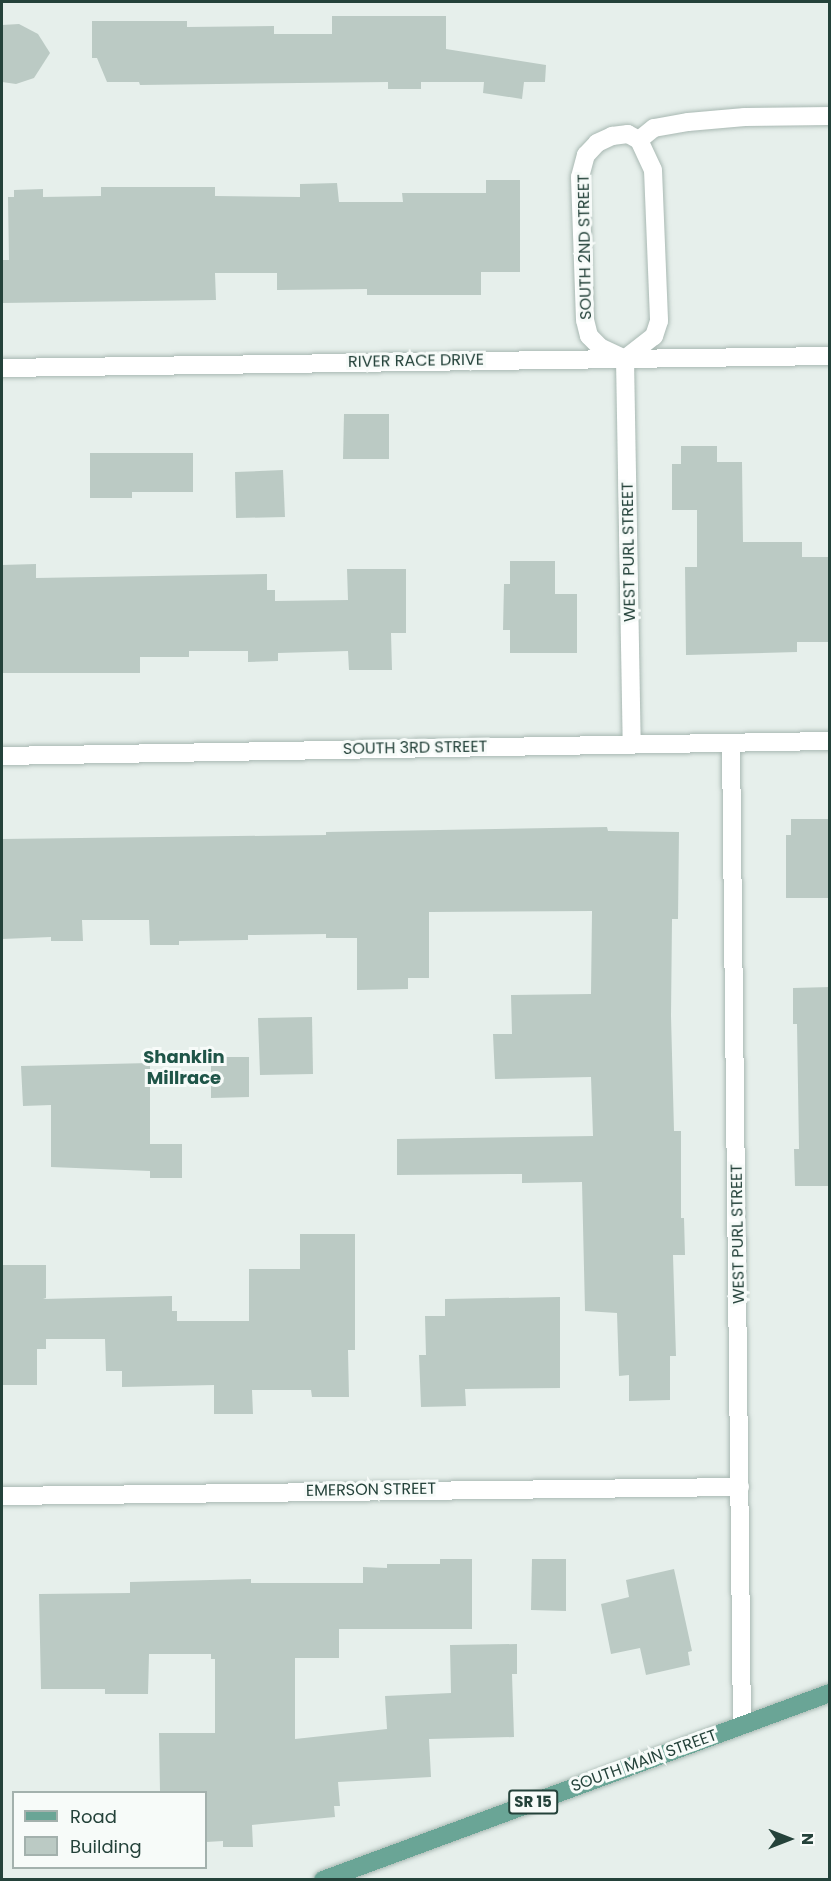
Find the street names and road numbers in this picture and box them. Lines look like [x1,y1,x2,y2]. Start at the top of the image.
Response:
street label: SOUTH 2ND STREET [574,174,596,320]
street label: RIVER RACE DRIVE [348,350,484,372]
street label: WEST PURL STREET [618,482,640,622]
street label: SOUTH 3RD STREET [343,737,487,759]
street label: WEST PURL STREET [727,1164,749,1304]
street label: EMERSON STREET [306,1479,436,1501]
street label: SOUTH MAIN STREET [569,1726,719,1796]
road number: SR 15 [508,1790,558,1814]

